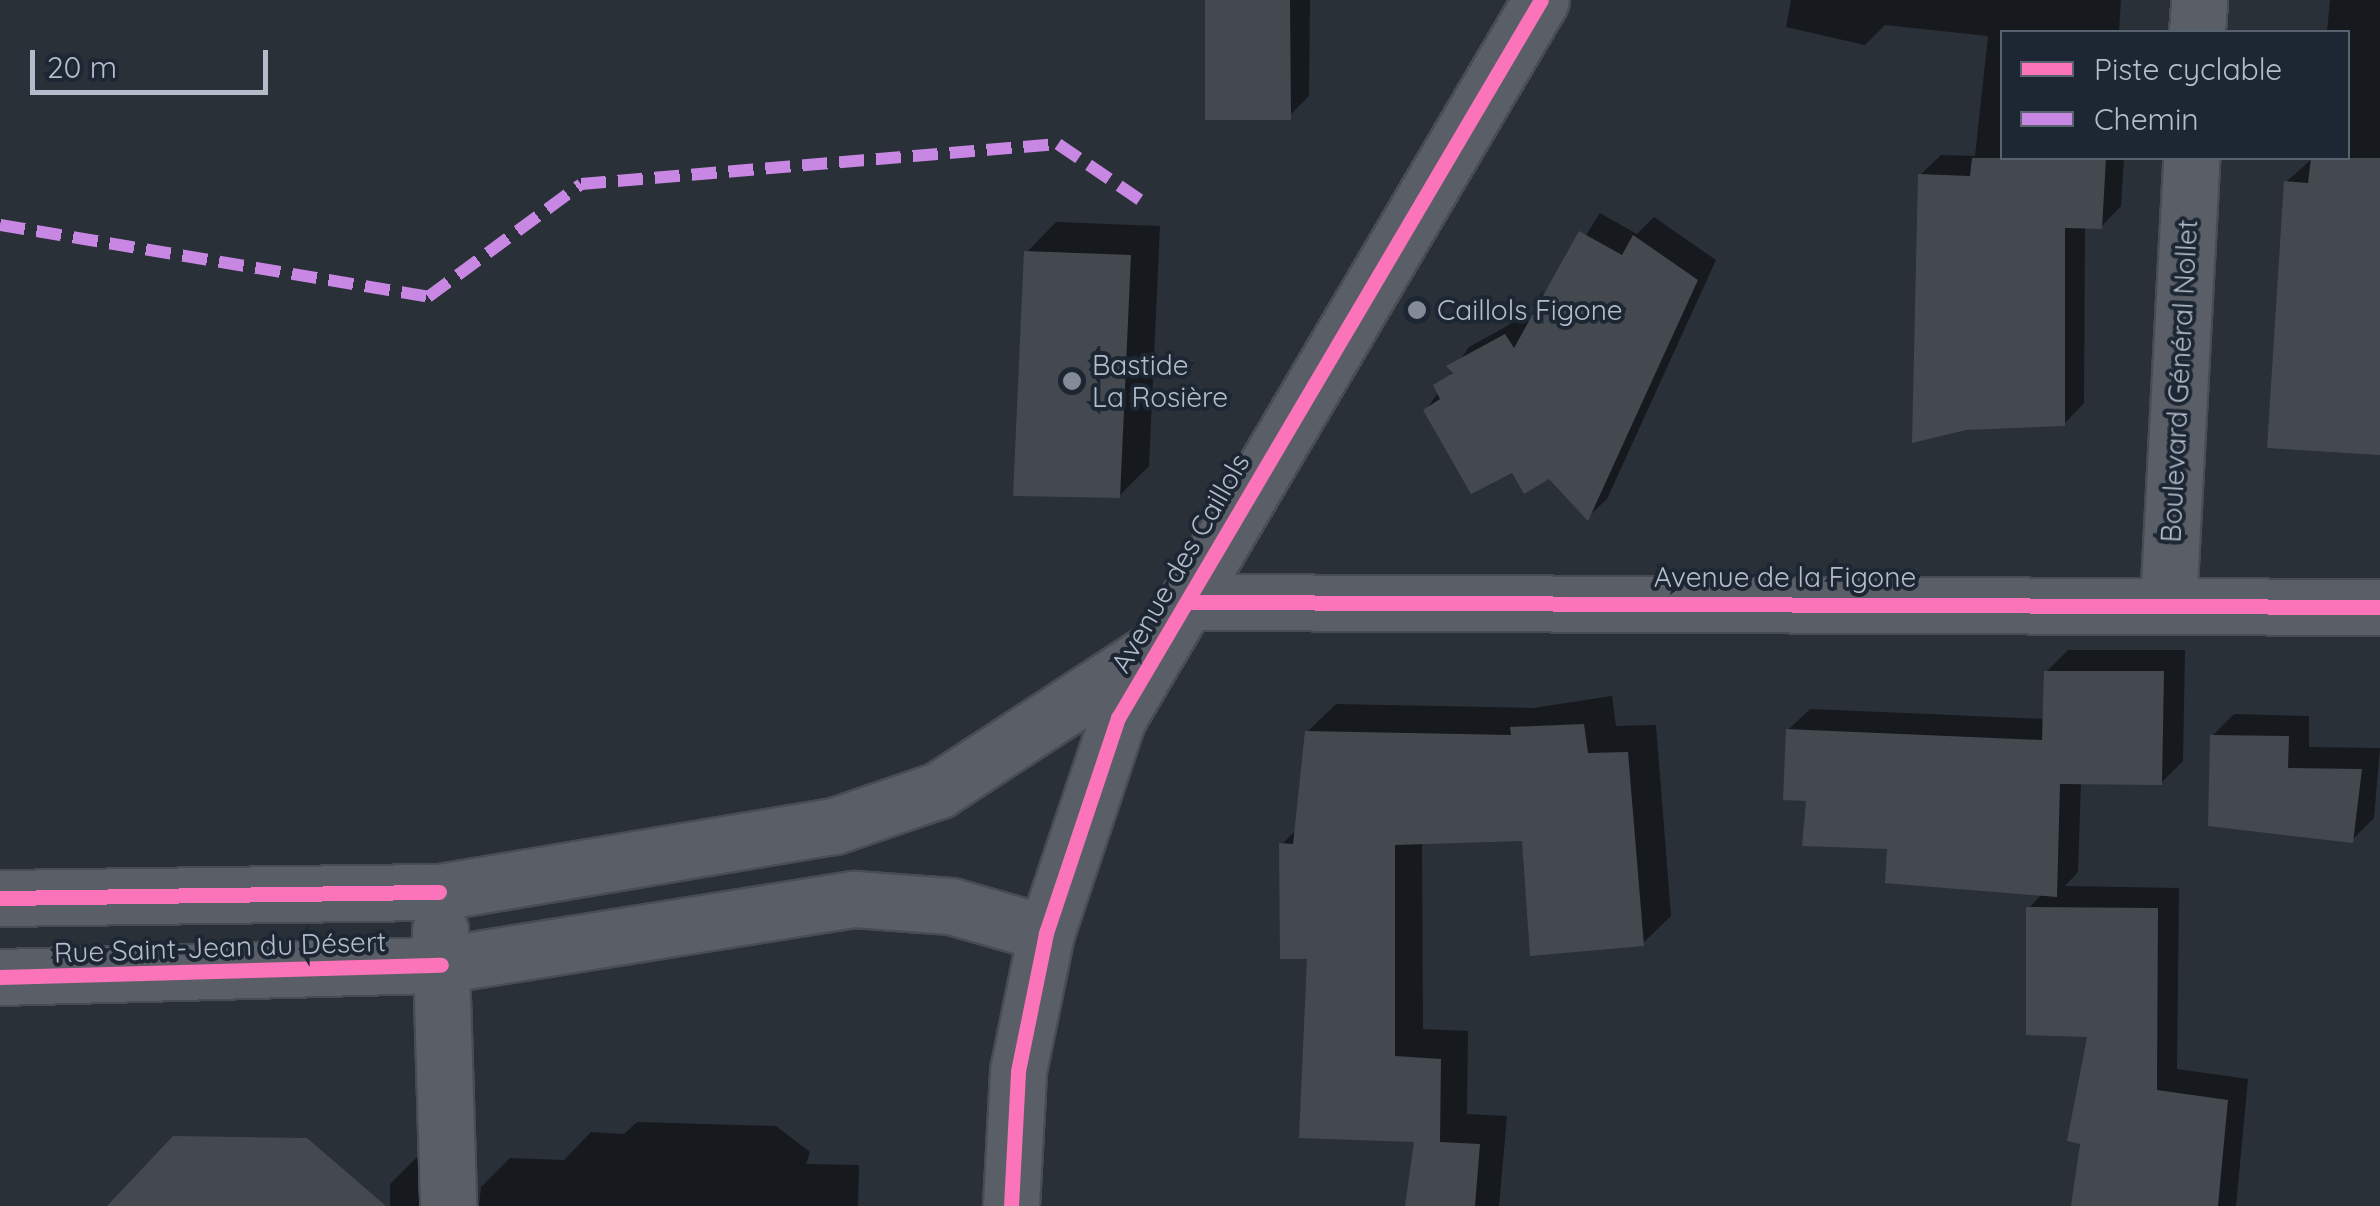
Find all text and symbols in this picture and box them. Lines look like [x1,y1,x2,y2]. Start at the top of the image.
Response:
scale bar [35,30,272,92]
legend [2000,30,2350,160]
text: 20 m [47,48,117,86]
text: Piste cyclable [2094,50,2282,88]
text: Chemin [2094,100,2199,138]
street label: Boulevard Général Nollet [2154,219,2204,543]
place label: Caillols Figone [1437,293,1623,327]
marker: Caillols Figone [1406,299,1428,321]
place label: Bastide La Rosière [1092,348,1228,414]
marker: Bastide La Rosière [1061,370,1083,392]
street label: Avenue des Caillols [1104,448,1256,678]
street label: Avenue de la Figone [1654,560,1916,594]
street label: Rue Saint-Jean du Désert [53,924,387,970]

